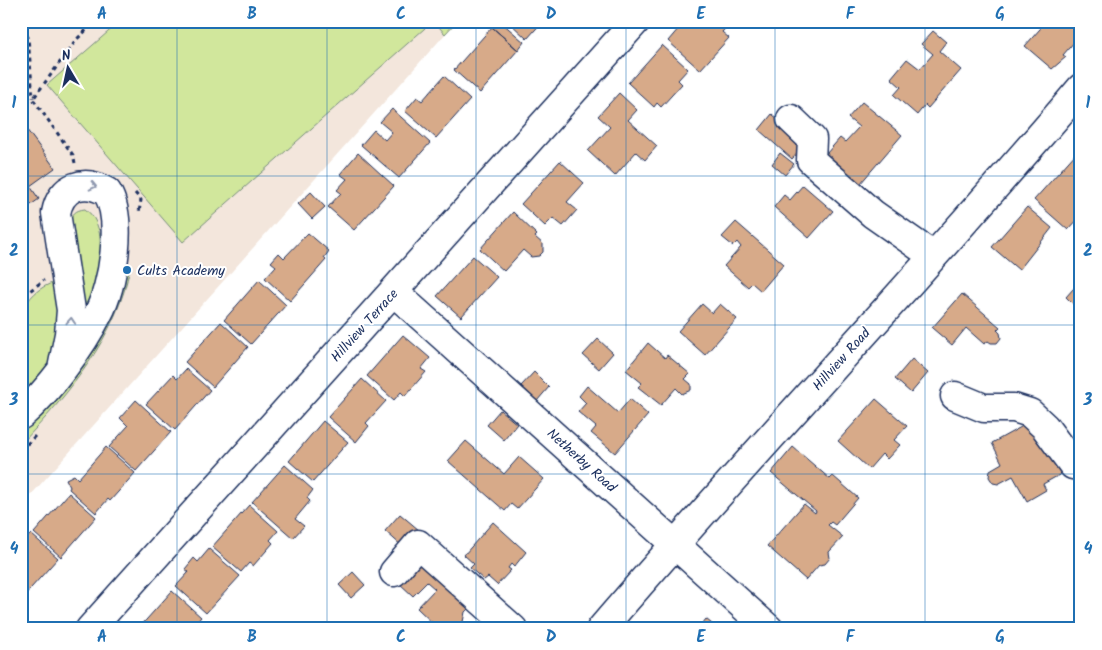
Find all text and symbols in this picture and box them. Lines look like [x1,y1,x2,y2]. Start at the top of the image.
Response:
text: A [97,2,107,27]
text: B [247,2,257,27]
text: C [396,2,406,27]
text: D [546,2,557,27]
text: E [697,2,707,27]
text: F [846,2,856,27]
text: G [995,2,1005,27]
north arrow [42,42,92,92]
text: N [60,45,72,68]
text: 1 [12,91,17,116]
text: 1 [1086,91,1091,116]
one-way arrow [89,180,97,191]
text: 2 [9,239,19,264]
text: 2 [1083,239,1093,264]
place label: Cults Academy [137,260,225,282]
marker: Cults Academy [121,264,133,276]
street label: Hillview Terrace [326,283,404,367]
one-way arrow [65,317,76,325]
street label: Hillview Road [807,322,877,396]
text: 3 [9,388,19,413]
text: 3 [1083,388,1093,413]
street label: Netherby Road [542,423,622,499]
text: 4 [10,537,19,562]
text: 4 [1084,537,1093,562]
text: A [97,625,107,650]
text: B [247,625,257,650]
text: C [396,625,406,650]
text: D [546,625,557,650]
text: E [697,625,707,650]
text: F [846,625,856,650]
text: G [995,625,1005,650]

